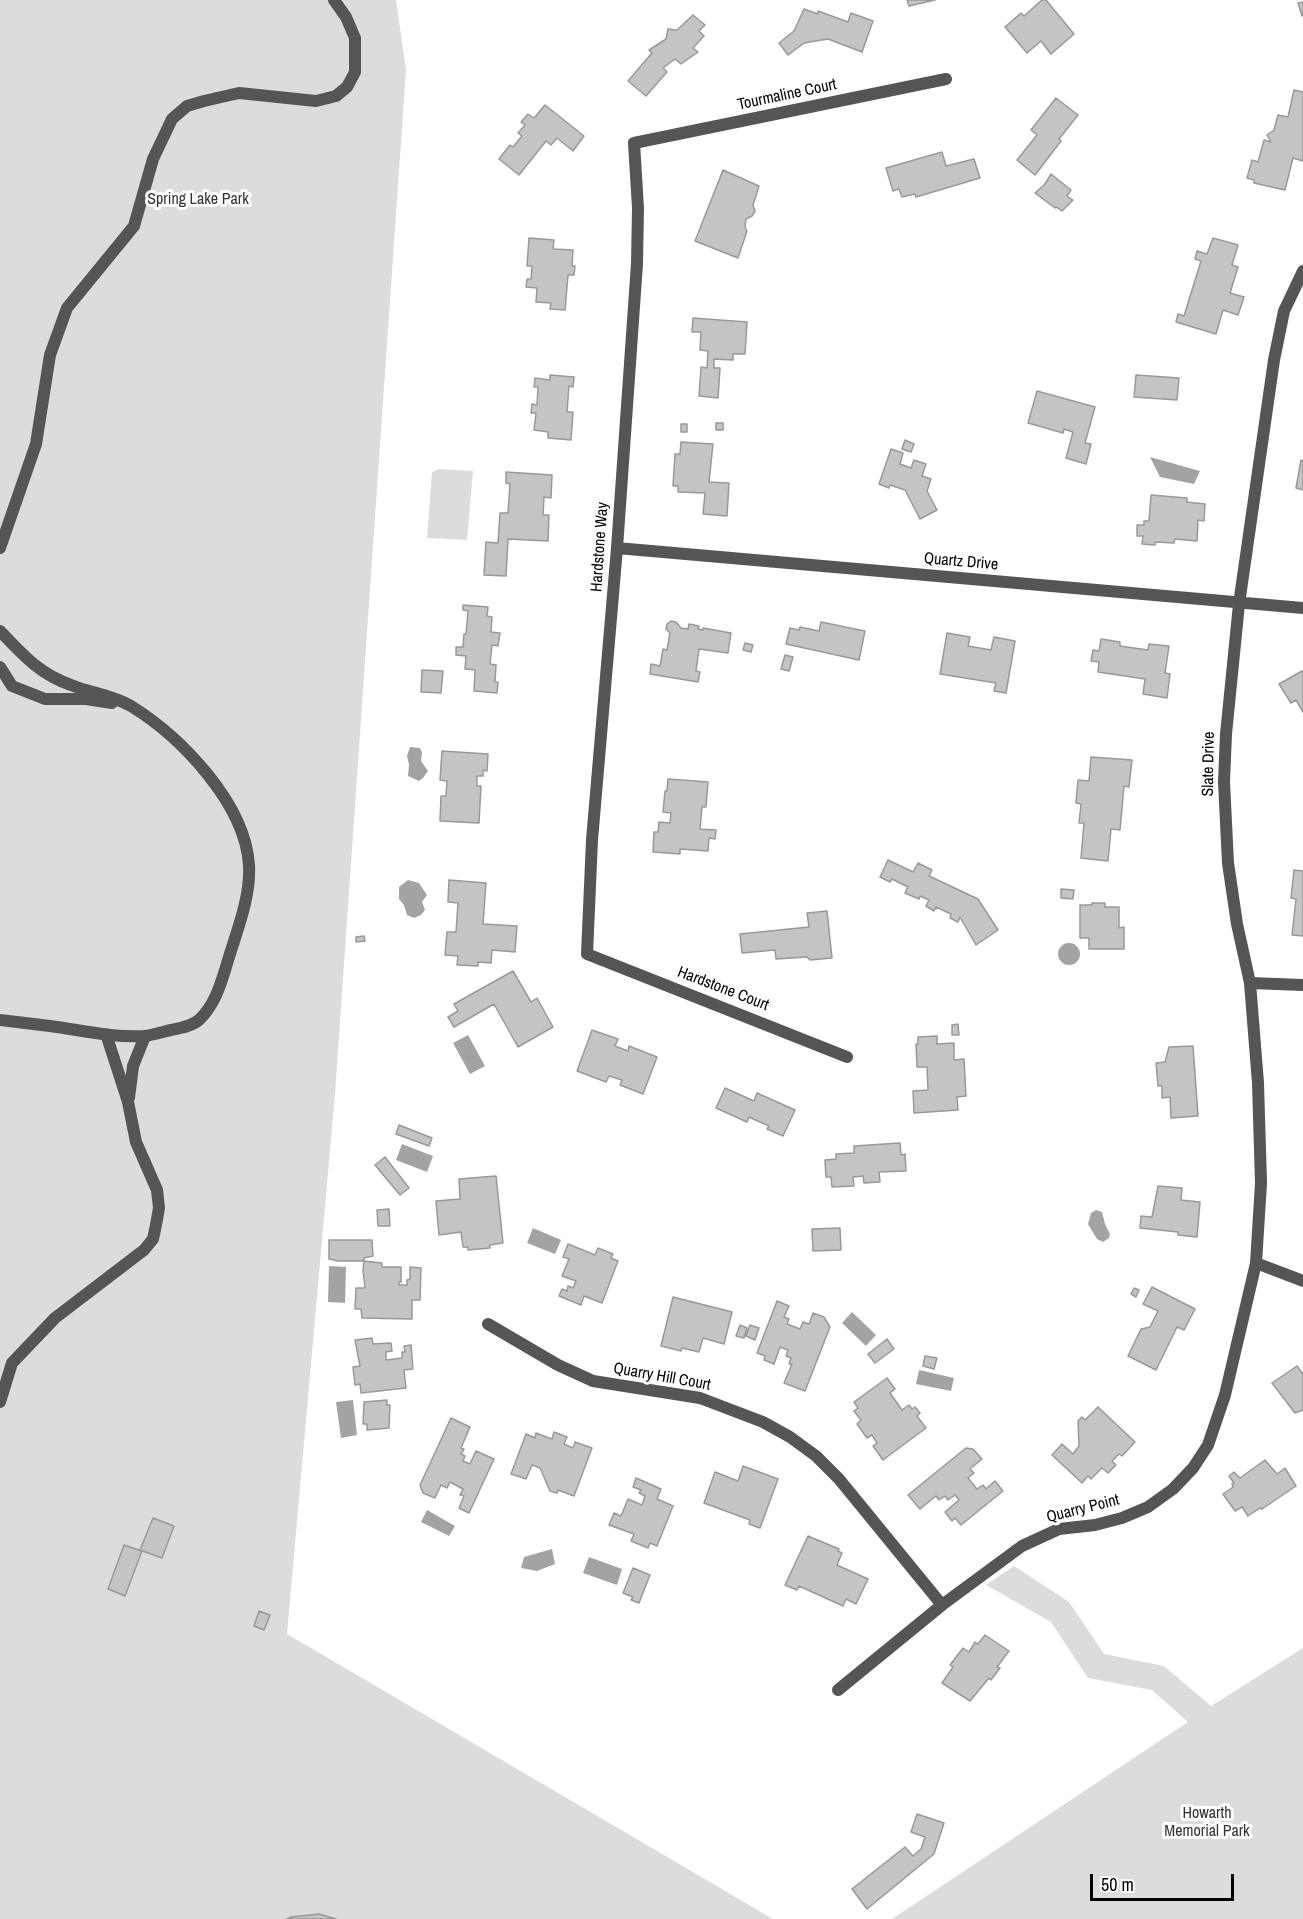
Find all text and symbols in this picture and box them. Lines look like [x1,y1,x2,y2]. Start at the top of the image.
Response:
street label: Tourmaline Court [736,75,838,115]
park label: Spring Lake Park [147,190,249,210]
street label: Hardstone Way [587,501,613,593]
street label: Quartz Drive [923,549,999,575]
street label: Slate Drive [1199,731,1219,797]
street label: Hardstone Court [675,963,771,1015]
street label: Quarry Hill Court [612,1359,712,1395]
street label: Quarry Point [1045,1491,1121,1527]
park label: Howarth Memorial Park [1164,1804,1250,1842]
scale bar [1093,1862,1237,1900]
text: 50 m [1101,1872,1134,1897]

